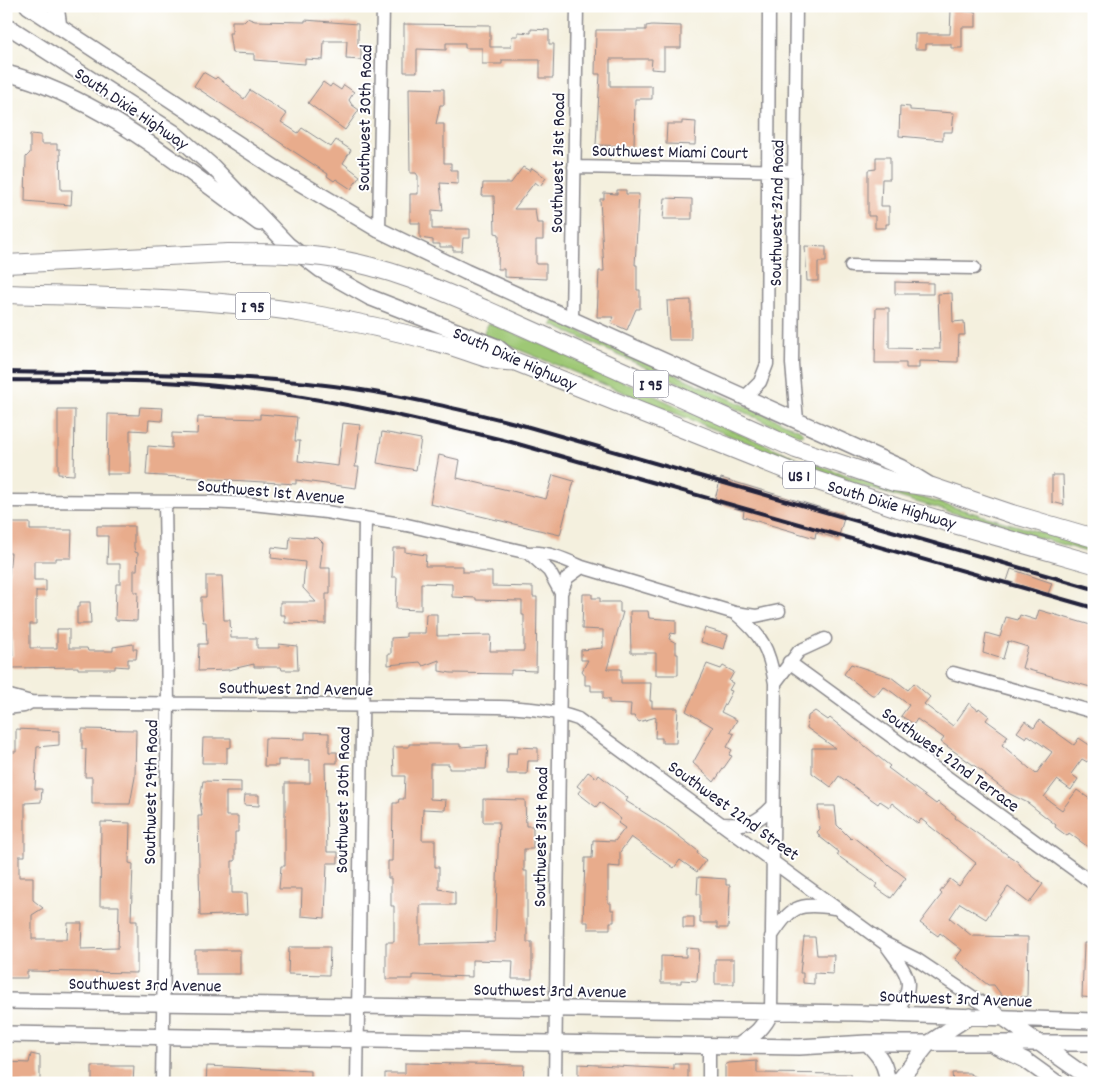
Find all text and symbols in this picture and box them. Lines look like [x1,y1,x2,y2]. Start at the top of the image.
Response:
street label: Southwest 30th Road [353,44,380,192]
street label: South Dixie Highway [68,62,193,158]
street label: Southwest 31st Road [546,93,573,233]
street label: Southwest 32nd Road [765,139,792,287]
street label: Southwest Miami Court [592,140,749,167]
road number: I 95 [236,292,270,320]
street label: South Dixie Highway [448,322,581,399]
road number: I 95 [634,370,668,398]
road number: US 1 [783,462,815,488]
street label: Southwest 1st Avenue [196,475,346,512]
street label: South Dixie Highway [824,475,959,538]
street label: Southwest 2nd Avenue [219,677,373,704]
street label: Southwest 22nd Terrace [875,702,1024,820]
street label: Southwest 29th Road [139,719,166,865]
street label: Southwest 30th Road [331,726,358,874]
street label: Southwest 22nd Street [662,756,804,868]
street label: Southwest 31st Road [529,767,556,907]
street label: Southwest 3rd Avenue [68,973,222,1000]
street label: Southwest 3rd Avenue [473,979,627,1006]
street label: Southwest 3rd Avenue [879,985,1033,1016]

